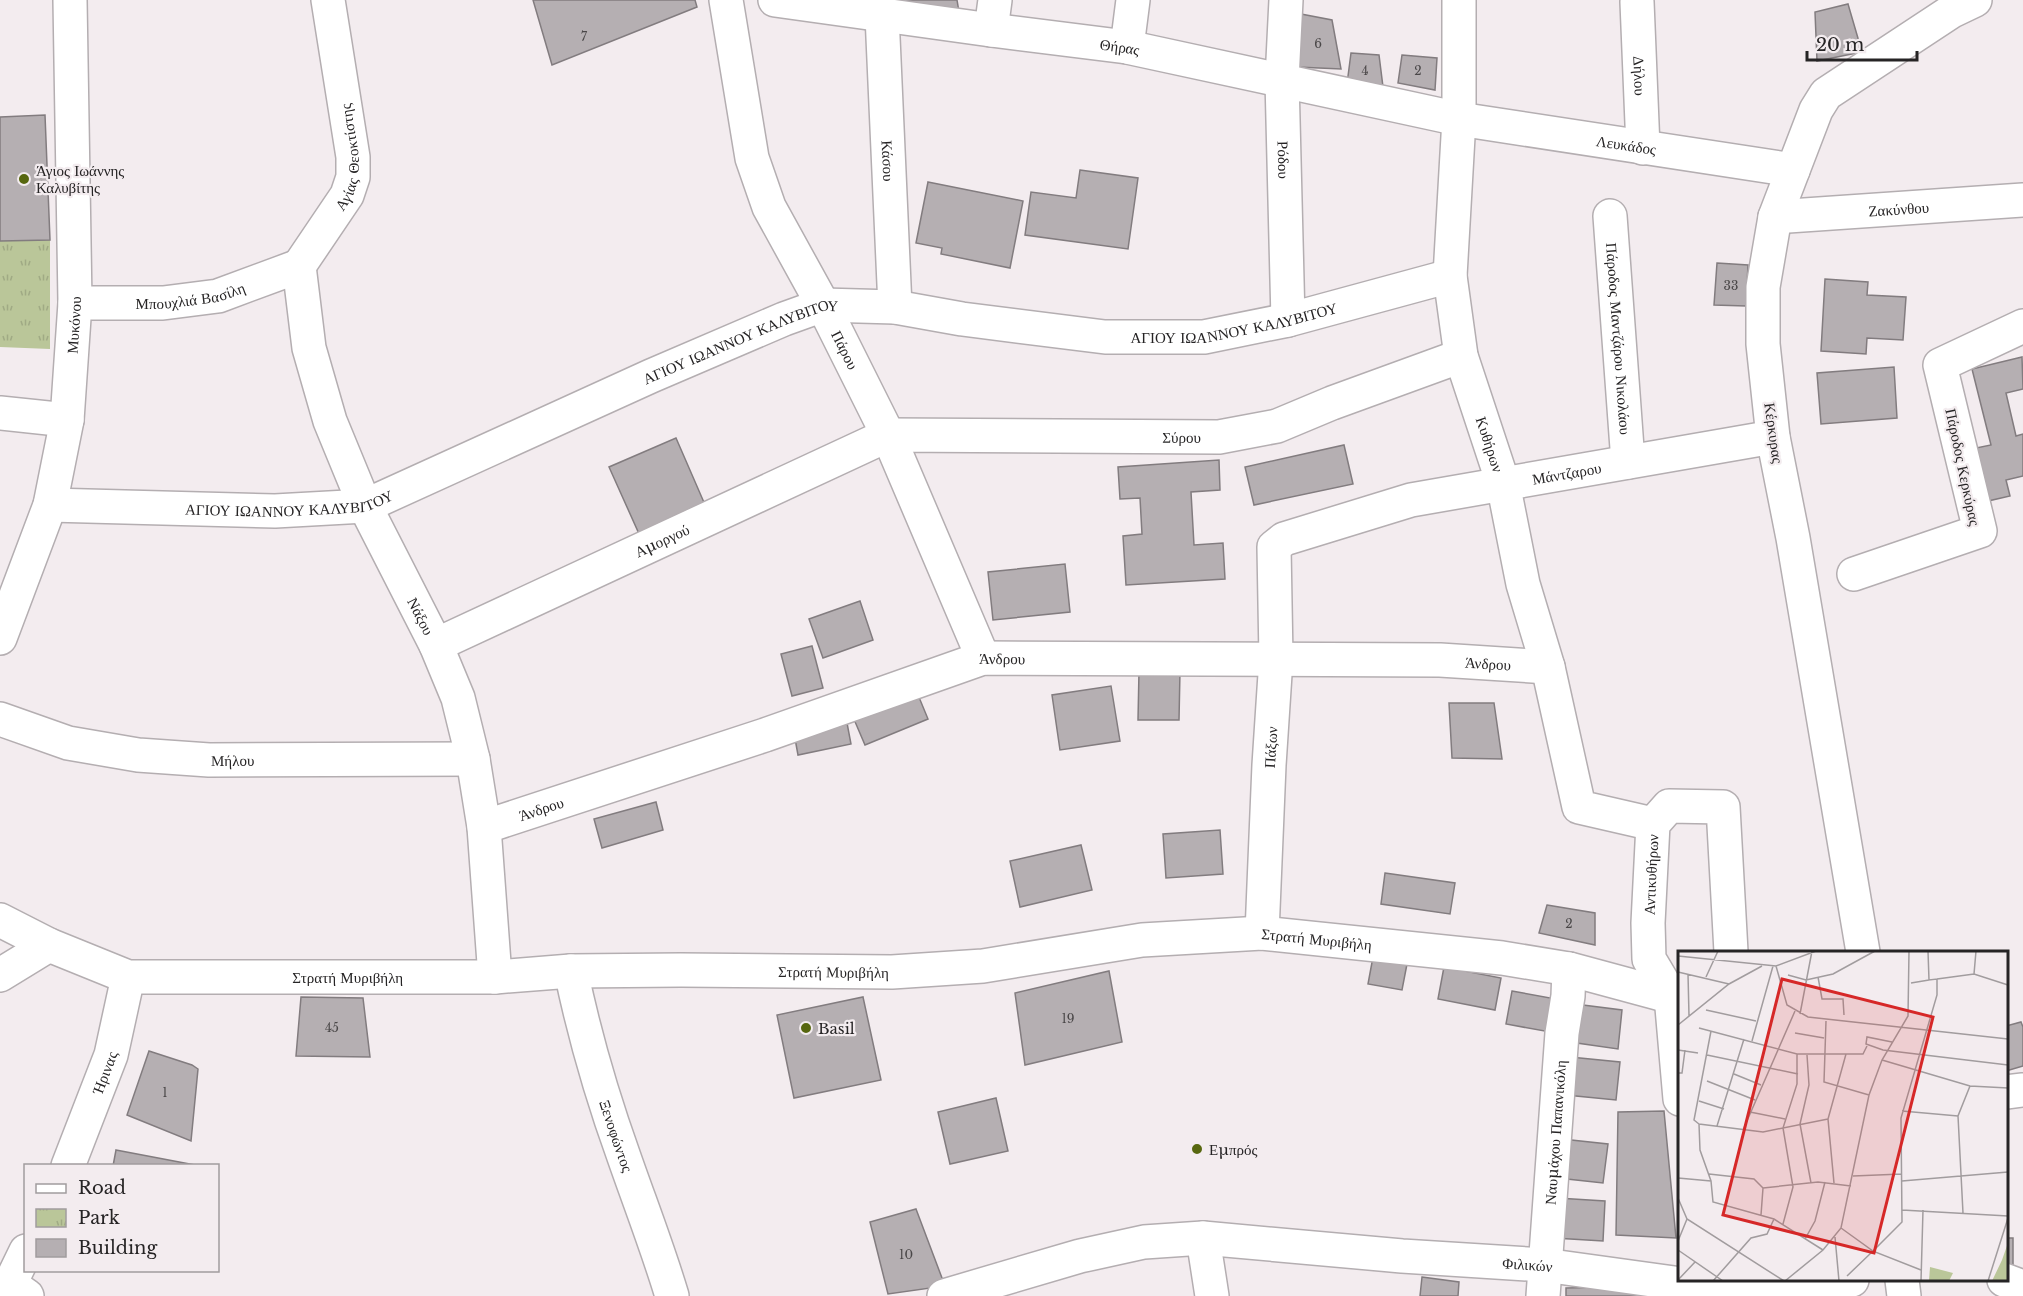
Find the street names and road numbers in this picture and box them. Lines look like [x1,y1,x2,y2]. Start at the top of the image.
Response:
street label: Θήρας [1099,34,1142,59]
street label: Δήλου [1630,56,1650,96]
street label: Αγίας Θεοκτίστης [330,102,363,214]
street label: Λευκάδος [1595,131,1658,158]
street label: Κάσου [878,140,899,182]
street label: Ρόδου [1274,141,1294,179]
street label: Ζακύνθου [1868,197,1930,220]
street label: Πάροδος Μαντζάρου Νικολάου [1602,242,1635,435]
street label: Μπουχλιά Βασίλη [136,277,248,313]
street label: ΑΓΙΟΥ ΙΩΑΝΝΟΥ ΚΑΛΥΒΙΤΟΥ [640,294,839,388]
street label: Μυκόνου [62,296,85,354]
street label: ΑΓΙΟΥ ΙΩΑΝΝΟΥ ΚΑΛΥΒΙΤΟΥ [1130,298,1339,347]
street label: Πάρου [828,327,863,372]
street label: Κέρκυρας [1760,402,1788,465]
street label: Πάροδος Κερκύρας [1941,407,1985,527]
street label: Κυθήρων [1472,414,1508,475]
street label: Σύρου [1162,427,1201,446]
street label: Μάντζαρου [1530,458,1603,488]
street label: ΑΓΙΟΥ ΙΩΑΝΝΟΥ ΚΑΛΥΒΙΤΟΥ [185,485,396,521]
street label: Αμοργού [631,519,692,561]
street label: Νάξου [404,594,439,638]
street label: Άνδρου [979,648,1025,668]
street label: Άνδρου [1464,652,1512,674]
street label: Πάξων [1259,725,1281,769]
street label: Μήλου [211,750,254,769]
street label: Άνδρου [516,792,566,825]
street label: Αντικυθήρων [1639,833,1662,915]
street label: Στρατή Μυριβήλη [1261,924,1373,954]
street label: Στρατή Μυριβήλη [778,961,889,981]
street label: Στρατή Μυριβήλη [292,968,403,987]
street label: Ήρινας [87,1050,121,1098]
street label: Ναυμάχου Παπανικόλη [1540,1059,1570,1205]
street label: Ξενοφώντος [596,1097,638,1174]
street label: Φιλικών [1502,1253,1554,1276]

